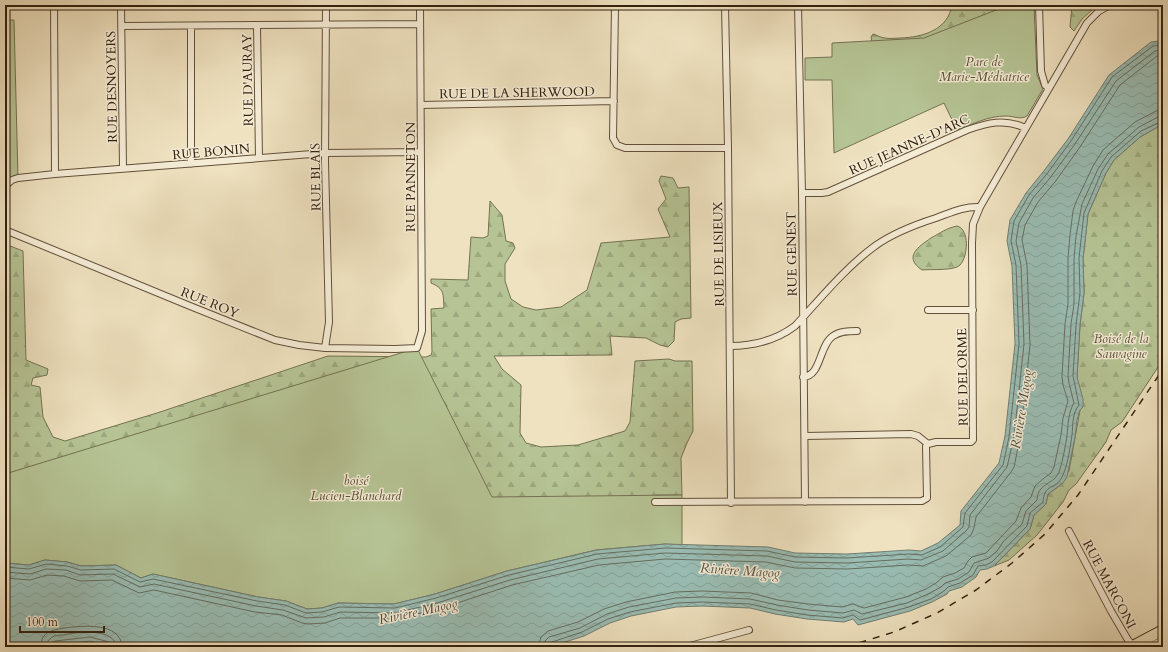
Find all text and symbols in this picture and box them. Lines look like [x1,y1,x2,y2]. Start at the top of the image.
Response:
street label: RUE DESNOYERS [102,31,122,143]
street label: RUE D'AURAY [238,33,258,126]
park label: Parc de Marie-Médiatrice [939,53,1030,86]
street label: RUE DE LA SHERWOOD [439,83,595,103]
street label: RUE JEANNE-D'ARC [846,110,973,180]
street label: RUE PANNETON [402,122,420,232]
street label: RUE BONIN [172,140,251,164]
street label: RUE BLAIS [306,143,326,211]
street label: RUE DE LISIEUX [709,200,729,307]
street label: RUE GENEST [782,211,802,296]
street label: RUE ROY [178,283,242,323]
street label: RUE DELORME [953,328,973,426]
park label: Boisé de la Sauvagine [1093,330,1149,363]
water label: Rivière Magog [1006,367,1037,450]
park label: boisé Lucien-Blanchard [311,472,402,505]
street label: RUE MARCONI [1078,537,1140,632]
water label: Rivière Magog [699,558,781,583]
water label: Rivière Magog [377,594,460,629]
scale bar [20,608,104,634]
text: 100 m [26,614,59,630]

